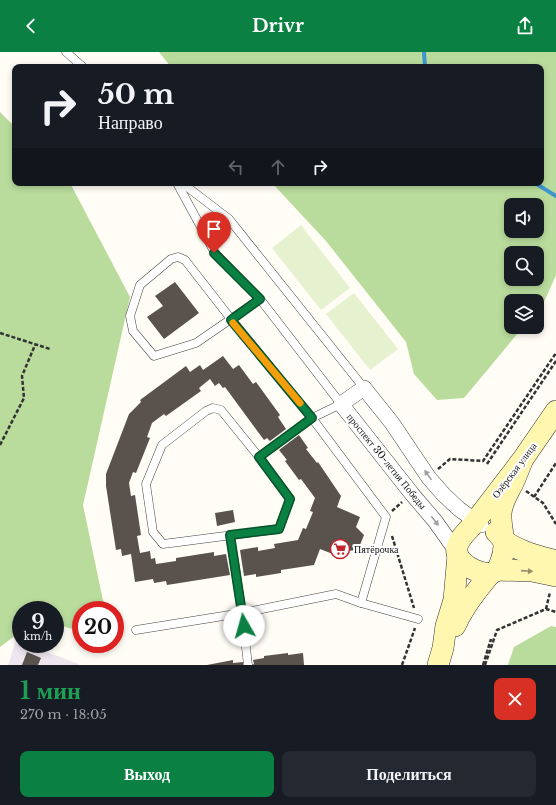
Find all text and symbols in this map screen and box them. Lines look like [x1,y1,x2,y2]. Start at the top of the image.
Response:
icon: back [20,15,42,37]
text: Drivr [252,15,304,37]
icon: share [514,15,536,37]
text: 50 m [98,77,174,112]
icon: right [32,80,84,132]
text: Направо [98,112,163,134]
icon: left [225,156,247,178]
icon: ahead [267,156,289,178]
icon: right [309,156,331,178]
map controls [504,198,544,334]
button: sound [504,198,544,238]
pin [197,212,231,253]
icon: arrive [203,218,225,240]
button: search [504,246,544,286]
button: layers [504,294,544,334]
street label: проспект 30-летия Победы [344,411,429,512]
street label: Озёрская улица [489,439,540,501]
one-way arrow [423,470,432,481]
one-way arrow [431,516,440,527]
supermarket icon: Пятёрочка [329,538,351,560]
place label: Пятёрочка [354,543,399,556]
one-way arrow [521,568,533,575]
speed limit sign: 20 [72,601,124,653]
position arrow [223,605,265,647]
text: 9 [31,610,45,634]
text: km/h [24,630,52,643]
text: 1 мин [20,676,81,705]
button: close [494,678,536,720]
text: 270 m · 18:05 [20,706,107,723]
button: Выход [20,751,274,797]
button: Поделиться [282,751,536,797]

